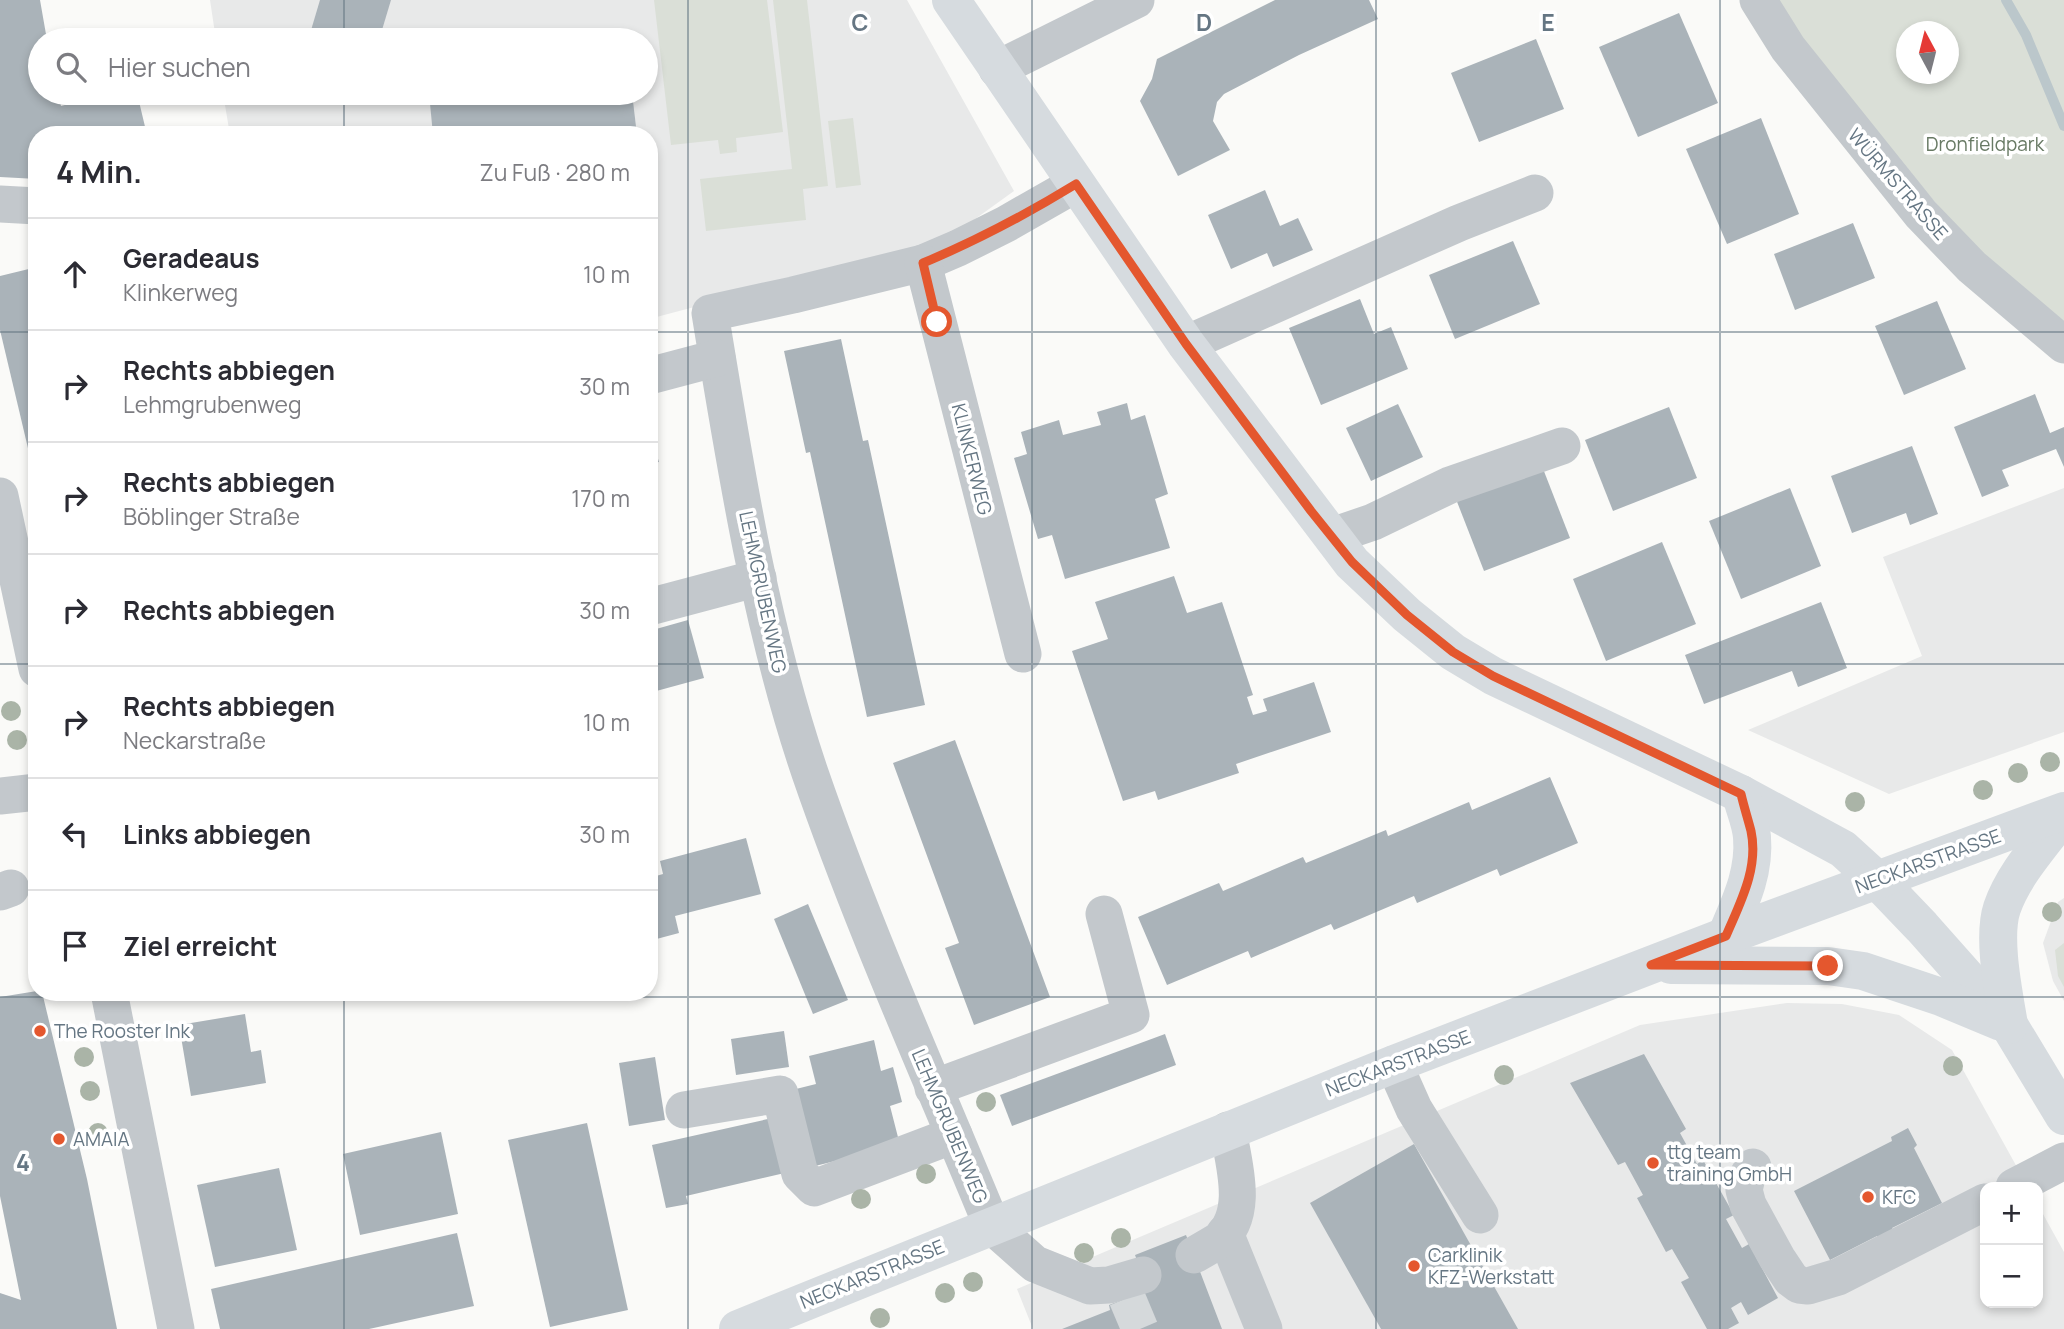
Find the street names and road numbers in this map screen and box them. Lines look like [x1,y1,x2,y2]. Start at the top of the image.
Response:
street label: WÜRMSTRASSE [1842,123,1954,245]
street label: KLINKERWEG [946,401,998,517]
street label: LEHMGRUBENWEG [733,509,793,675]
street label: NECKARSTRASSE [1851,823,2005,899]
street label: NECKARSTRASSE [1322,1023,1474,1103]
street label: LEHMGRUBENWEG [906,1045,994,1207]
street label: NECKARSTRASSE [796,1233,948,1315]

